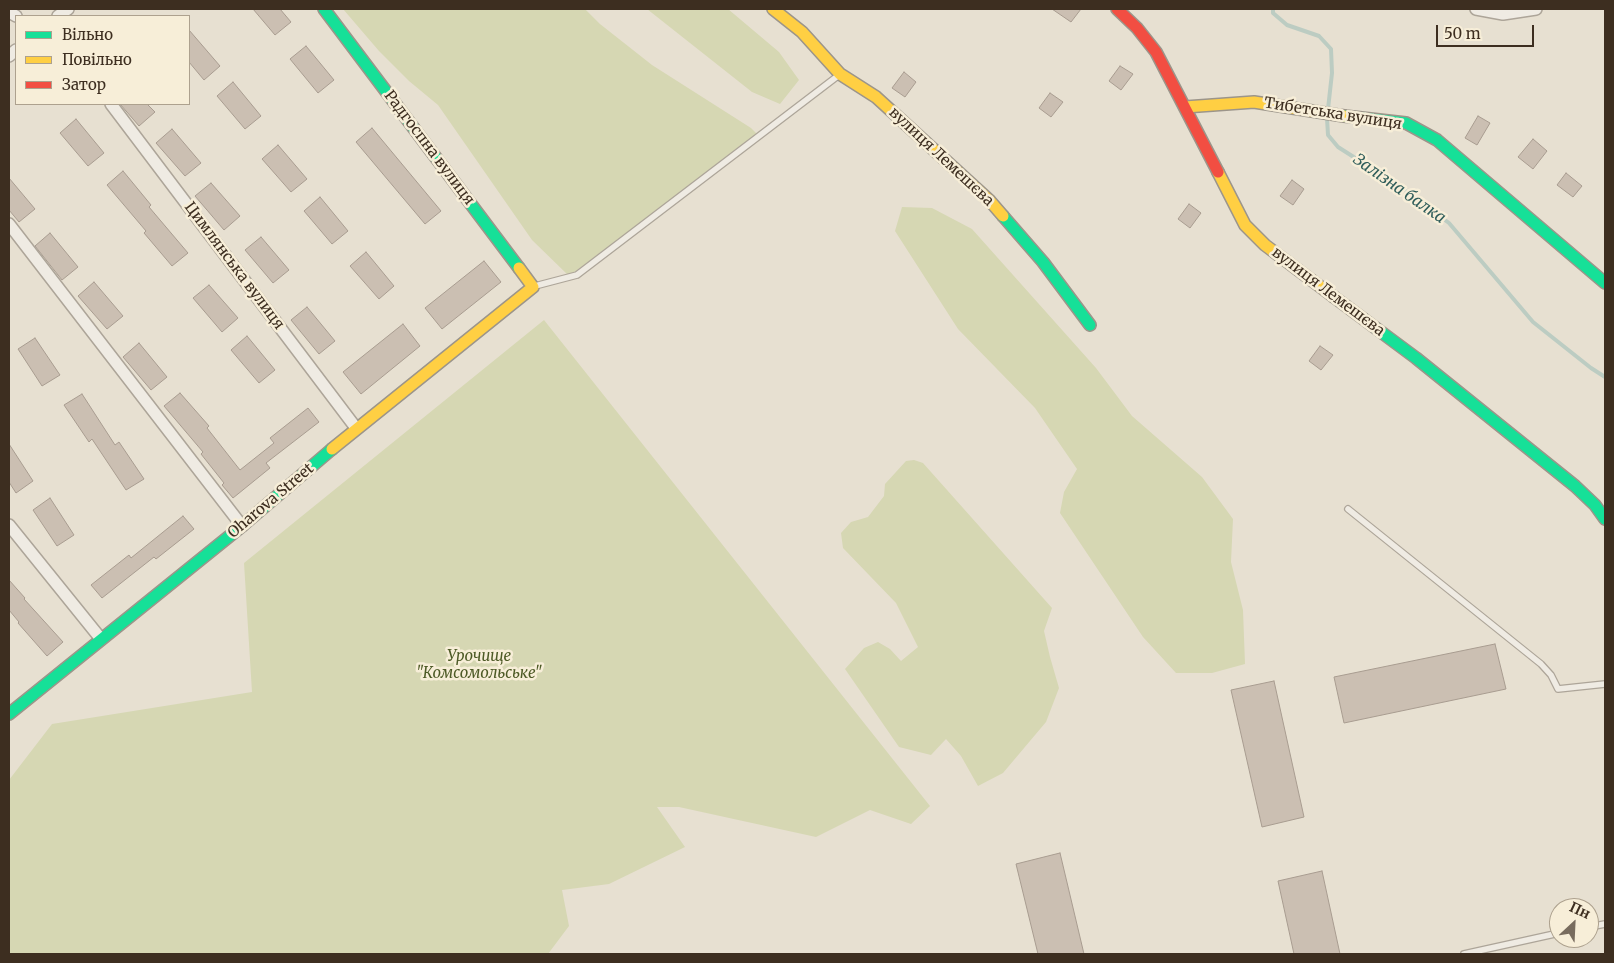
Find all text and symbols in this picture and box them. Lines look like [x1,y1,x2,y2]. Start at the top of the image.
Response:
legend [15,15,190,105]
scale bar [1439,15,1536,47]
text: 50 m [1444,24,1481,43]
text: Вільно [62,25,113,44]
text: Повільно [62,50,132,69]
text: Затор [62,75,106,94]
street label: Радгоспна вулиця [380,87,478,209]
street label: Тибетська вулиця [1263,94,1403,134]
street label: вулиця Лемешєва [885,104,997,210]
water label: Залізна балка [1349,150,1449,228]
street label: Цимлянська вулиця [180,199,288,333]
street label: вулиця Лемешєва [1268,244,1388,340]
street label: Oharova Street [224,460,318,542]
park label: Урочище "Комсомольське" [416,648,542,683]
north arrow [1549,898,1599,948]
text: Пн [1567,898,1593,923]

